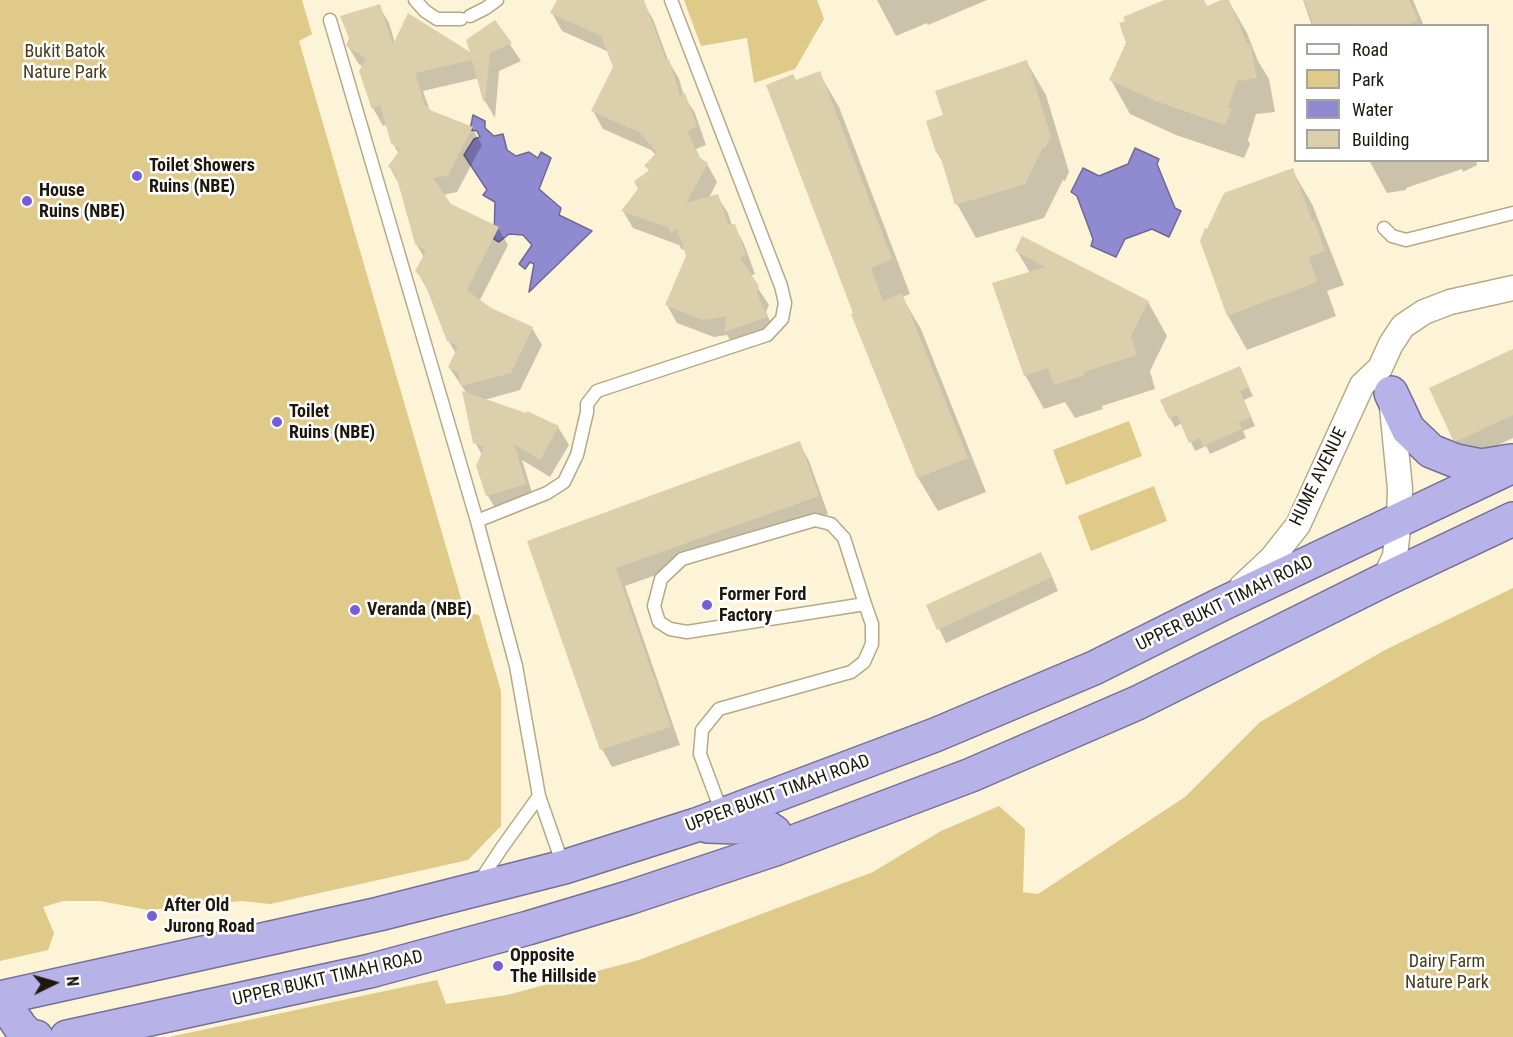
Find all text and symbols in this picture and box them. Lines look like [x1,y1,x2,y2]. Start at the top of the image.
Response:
legend [1294,24,1489,162]
text: Road [1352,39,1388,60]
park label: Bukit Batok Nature Park [23,41,107,84]
text: Park [1352,69,1384,90]
text: Water [1352,99,1393,120]
text: Building [1352,129,1409,150]
place label: Toilet Showers Ruins (NBE) [149,155,255,198]
marker: Toilet Showers Ruins (NBE) [130,169,144,183]
place label: House Ruins (NBE) [39,180,125,222]
marker: House Ruins (NBE) [20,194,34,208]
place label: Toilet Ruins (NBE) [289,401,375,444]
marker: Toilet Ruins (NBE) [270,415,284,429]
street label: HUME AVENUE [1286,424,1352,530]
street label: UPPER BUKIT TIMAH ROAD [1133,552,1317,656]
place label: Former Ford Factory [719,584,806,626]
marker: Former Ford Factory [700,598,714,612]
place label: Veranda (NBE) [367,599,472,621]
marker: Veranda (NBE) [348,603,362,617]
street label: UPPER BUKIT TIMAH ROAD [683,751,873,837]
place label: After Old Jurong Road [164,895,255,938]
marker: After Old Jurong Road [145,909,159,923]
place label: Opposite The Hillside [510,945,596,988]
street label: UPPER BUKIT TIMAH ROAD [231,947,425,1011]
park label: Dairy Farm Nature Park [1405,951,1489,994]
north arrow [24,953,84,1013]
marker: Opposite The Hillside [491,959,505,973]
text: N [63,976,82,987]

